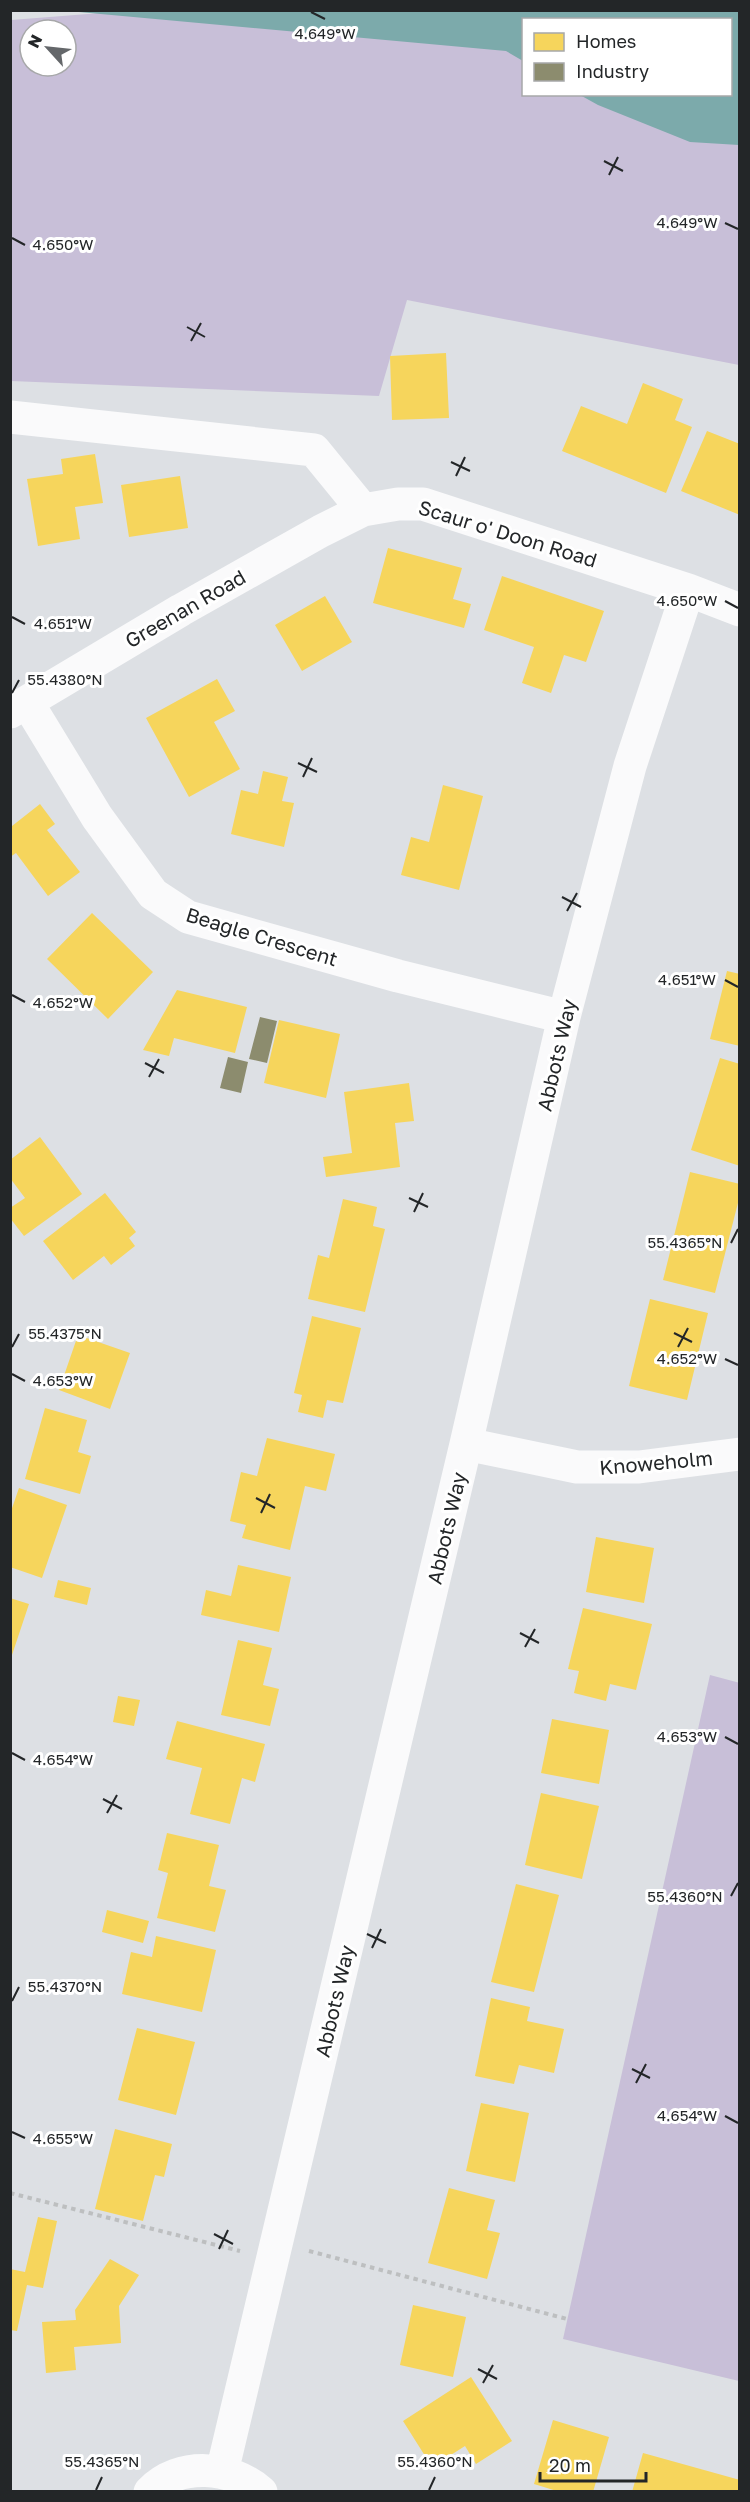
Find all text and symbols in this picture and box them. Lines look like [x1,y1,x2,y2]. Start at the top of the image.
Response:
north arrow [18,18,78,78]
legend [522,18,732,96]
text: 4.649°W [294,24,356,42]
text: Homes [576,30,636,52]
text: N [23,31,46,51]
text: Industry [576,60,649,82]
text: 4.649°W [656,213,718,231]
text: 4.650°W [33,235,93,253]
street label: Scaur o' Doon Road [416,494,600,572]
street label: Greenan Road [121,564,249,652]
text: 4.650°W [657,591,717,609]
text: 4.651°W [34,614,92,632]
text: 55.4380°N [27,670,103,688]
street label: Beagle Crescent [183,902,341,970]
text: 4.651°W [658,970,716,988]
text: 4.652°W [33,993,93,1011]
street label: Abbots Way [531,997,581,1113]
text: 55.4365°N [648,1233,722,1251]
text: 55.4375°N [28,1324,102,1342]
text: 4.652°W [657,1349,717,1367]
text: 4.653°W [33,1371,93,1389]
street label: Knoweholm [598,1445,714,1479]
street label: Abbots Way [421,1470,471,1586]
text: 4.653°W [657,1727,717,1745]
text: 4.654°W [33,1750,93,1768]
text: 55.4360°N [647,1887,723,1905]
street label: Abbots Way [309,1943,359,2059]
text: 55.4370°N [28,1977,102,1995]
text: 4.654°W [657,2106,717,2124]
text: 4.655°W [33,2129,93,2147]
scale bar [540,2445,646,2483]
text: 55.4365°N [65,2452,139,2470]
text: 55.4360°N [397,2452,473,2470]
text: 20 m [549,2454,591,2476]

